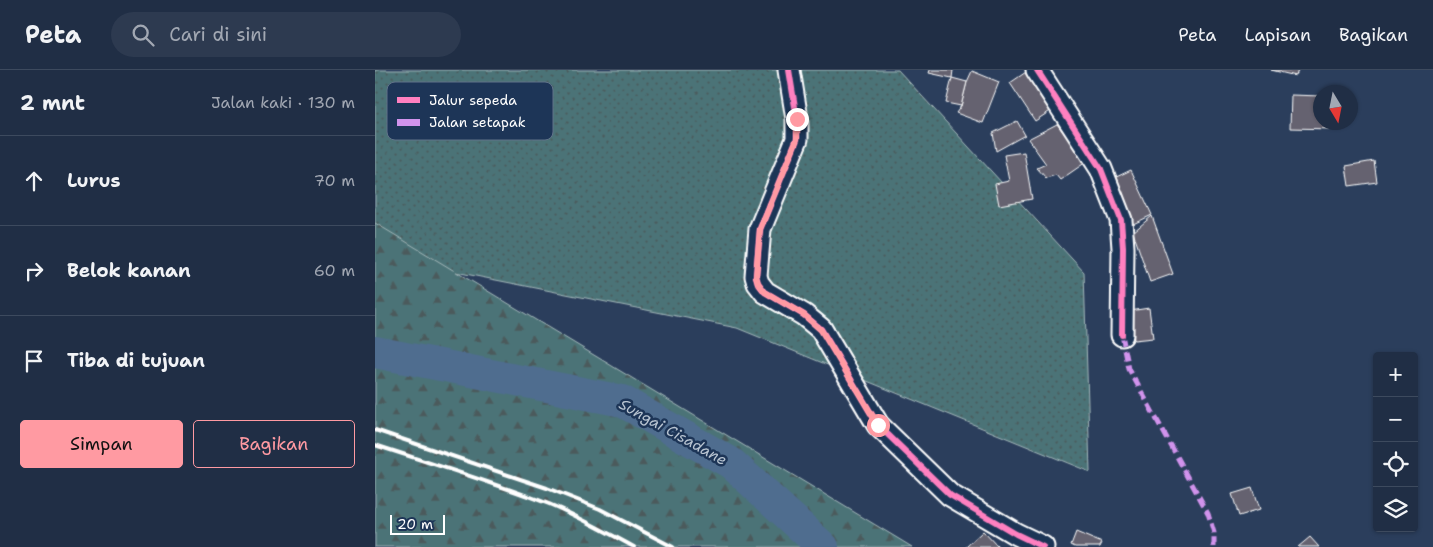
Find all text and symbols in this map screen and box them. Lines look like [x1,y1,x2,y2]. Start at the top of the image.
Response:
search box [111,12,461,57]
text: Peta [25,19,81,51]
icon: search [129,21,157,49]
text: Cari di sini [169,22,267,47]
text: Peta [1178,23,1217,47]
text: Lapisan [1245,23,1311,47]
text: Bagikan [1339,23,1408,47]
legend [387,82,553,140]
north arrow [1313,85,1358,130]
text: 2 mnt [20,89,85,117]
text: Jalur sepeda [429,91,517,109]
text: Jalan kaki · 130 m [211,92,355,113]
route end [786,108,809,131]
text: Jalan setapak [429,113,526,131]
icon: ahead [20,167,48,195]
text: Lurus [67,168,121,193]
text: 70 m [314,170,355,191]
icon: right [20,257,48,285]
text: Belok kanan [67,258,191,283]
text: 60 m [314,260,355,281]
icon: arrive [20,347,48,375]
text: Tiba di tujuan [67,348,205,373]
map controls [1373,352,1418,532]
button: + [1373,352,1418,397]
water label: Sungai Cisadane [616,394,730,470]
button: − [1373,397,1418,442]
route start [867,414,890,437]
button: Simpan [20,420,183,468]
button: Bagikan [193,420,355,468]
button: locate [1373,442,1418,487]
button: layers [1373,487,1418,532]
scale bar [390,512,445,535]
text: 20 m [397,515,433,533]

